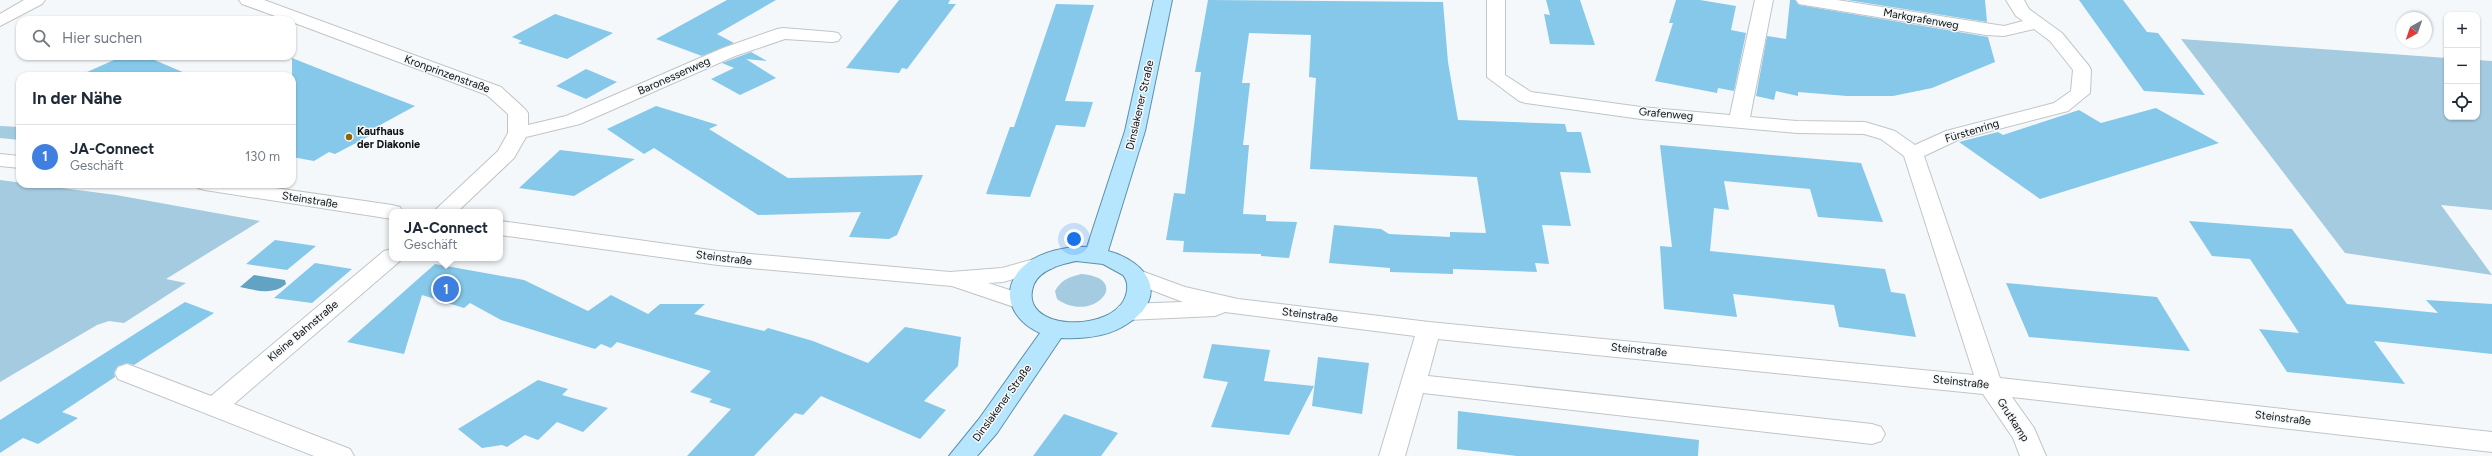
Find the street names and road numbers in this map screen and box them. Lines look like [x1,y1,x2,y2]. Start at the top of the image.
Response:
street label: Markgrafenweg [1882,6,1960,32]
street label: Kronprinzenstraße [402,52,492,96]
street label: Baronessenweg [636,54,712,98]
street label: Dinslakener Straße [1123,59,1157,151]
street label: Grafenweg [1638,105,1694,123]
street label: Fürstenring [1943,117,2001,145]
street label: Steinstraße [281,189,339,211]
street label: Steinstraße [695,248,753,268]
street label: Kleine Bahnstraße [265,298,341,364]
street label: Steinstraße [1281,305,1339,325]
street label: Steinstraße [1610,341,1668,359]
street label: Dinslakener Straße [970,362,1034,444]
street label: Steinstraße [1932,373,1990,391]
street label: Grutkamp [1994,396,2032,445]
street label: Steinstraße [2254,408,2312,428]

